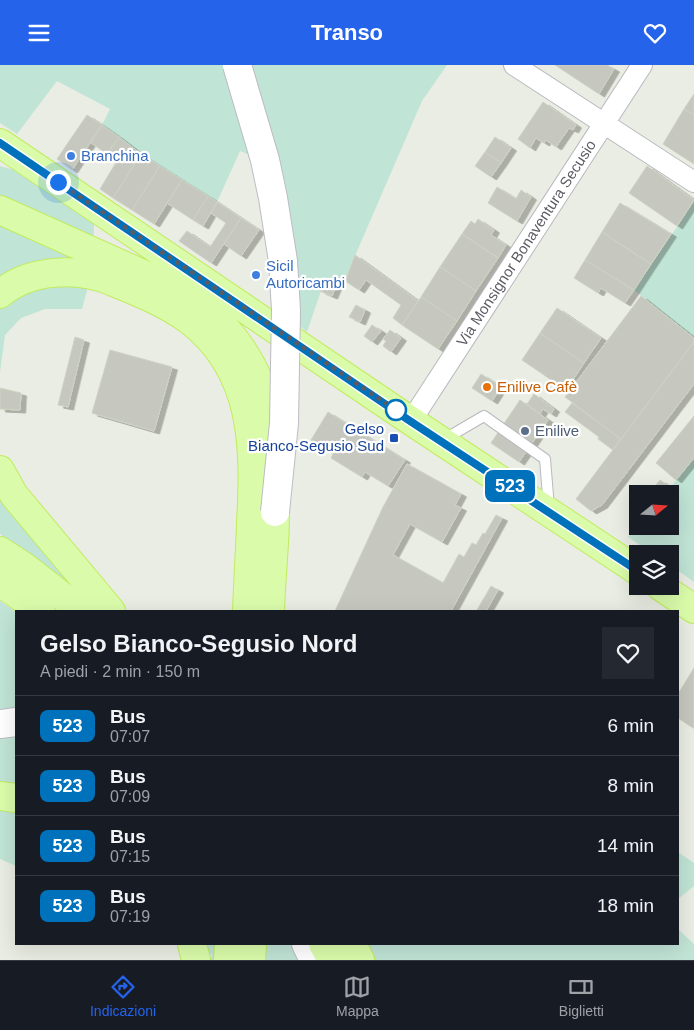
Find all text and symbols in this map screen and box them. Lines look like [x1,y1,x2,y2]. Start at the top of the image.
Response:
icon: menu [25,19,53,47]
icon: heart [641,19,669,47]
text: Transo [311,20,383,45]
street label: Via Monsignor Bonaventura Secusio [453,137,599,349]
place label: Branchina [81,147,149,164]
marker: Branchina [65,150,77,162]
your location [46,170,71,195]
place label: Sicil Autoricambi [266,257,345,291]
marker: Sicil Autoricambi [250,269,262,281]
place label: Enilive Cafè [497,378,577,395]
marker: Enilive Cafè [481,381,493,393]
unlabelled marker [385,399,407,421]
place label: Gelso Bianco-Segusio Sud [248,420,384,454]
place label: Enilive [535,422,579,439]
marker: Enilive [519,425,531,437]
marker: Gelso Bianco-Segusio Sud [388,432,400,444]
line badge: 523 [481,470,539,502]
text: 523 [495,476,525,496]
north arrow [629,485,679,535]
map controls [629,485,679,595]
button: layers [629,545,679,595]
button: heart [602,627,654,679]
text: Gelso Bianco-Segusio Nord [40,630,357,657]
text: A piedi · 2 min · 150 m [40,663,200,680]
text: Bus [110,706,146,727]
text: 6 min [608,715,654,736]
text: 523 [52,716,83,736]
text: 07:07 [110,728,150,745]
text: Bus [110,766,146,787]
text: 8 min [608,775,654,796]
text: 523 [52,776,83,796]
text: 07:09 [110,788,150,805]
text: Bus [110,826,146,847]
text: 14 min [597,835,654,856]
text: 523 [52,836,83,856]
text: 07:15 [110,848,150,865]
text: Bus [110,886,146,907]
text: 18 min [597,895,654,916]
text: 523 [52,896,83,916]
text: 07:19 [110,908,150,925]
tab: Indicazioni [90,973,156,1019]
tab: Mappa [336,973,379,1019]
tab: Biglietti [559,973,604,1019]

